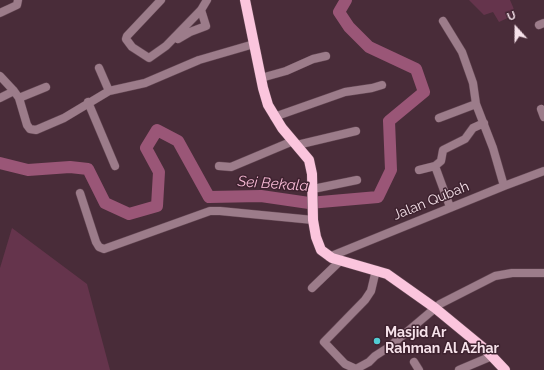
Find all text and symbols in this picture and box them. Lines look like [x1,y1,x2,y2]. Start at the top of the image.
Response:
north arrow [496,8,536,48]
text: U [505,9,518,24]
water label: Sei Bekala [237,173,309,195]
street label: Jalan Qubah [390,178,472,224]
place label: Masjid Ar Rahman Al Azhar [385,325,499,358]
marker: Masjid Ar Rahman Al Azhar [372,336,382,346]

